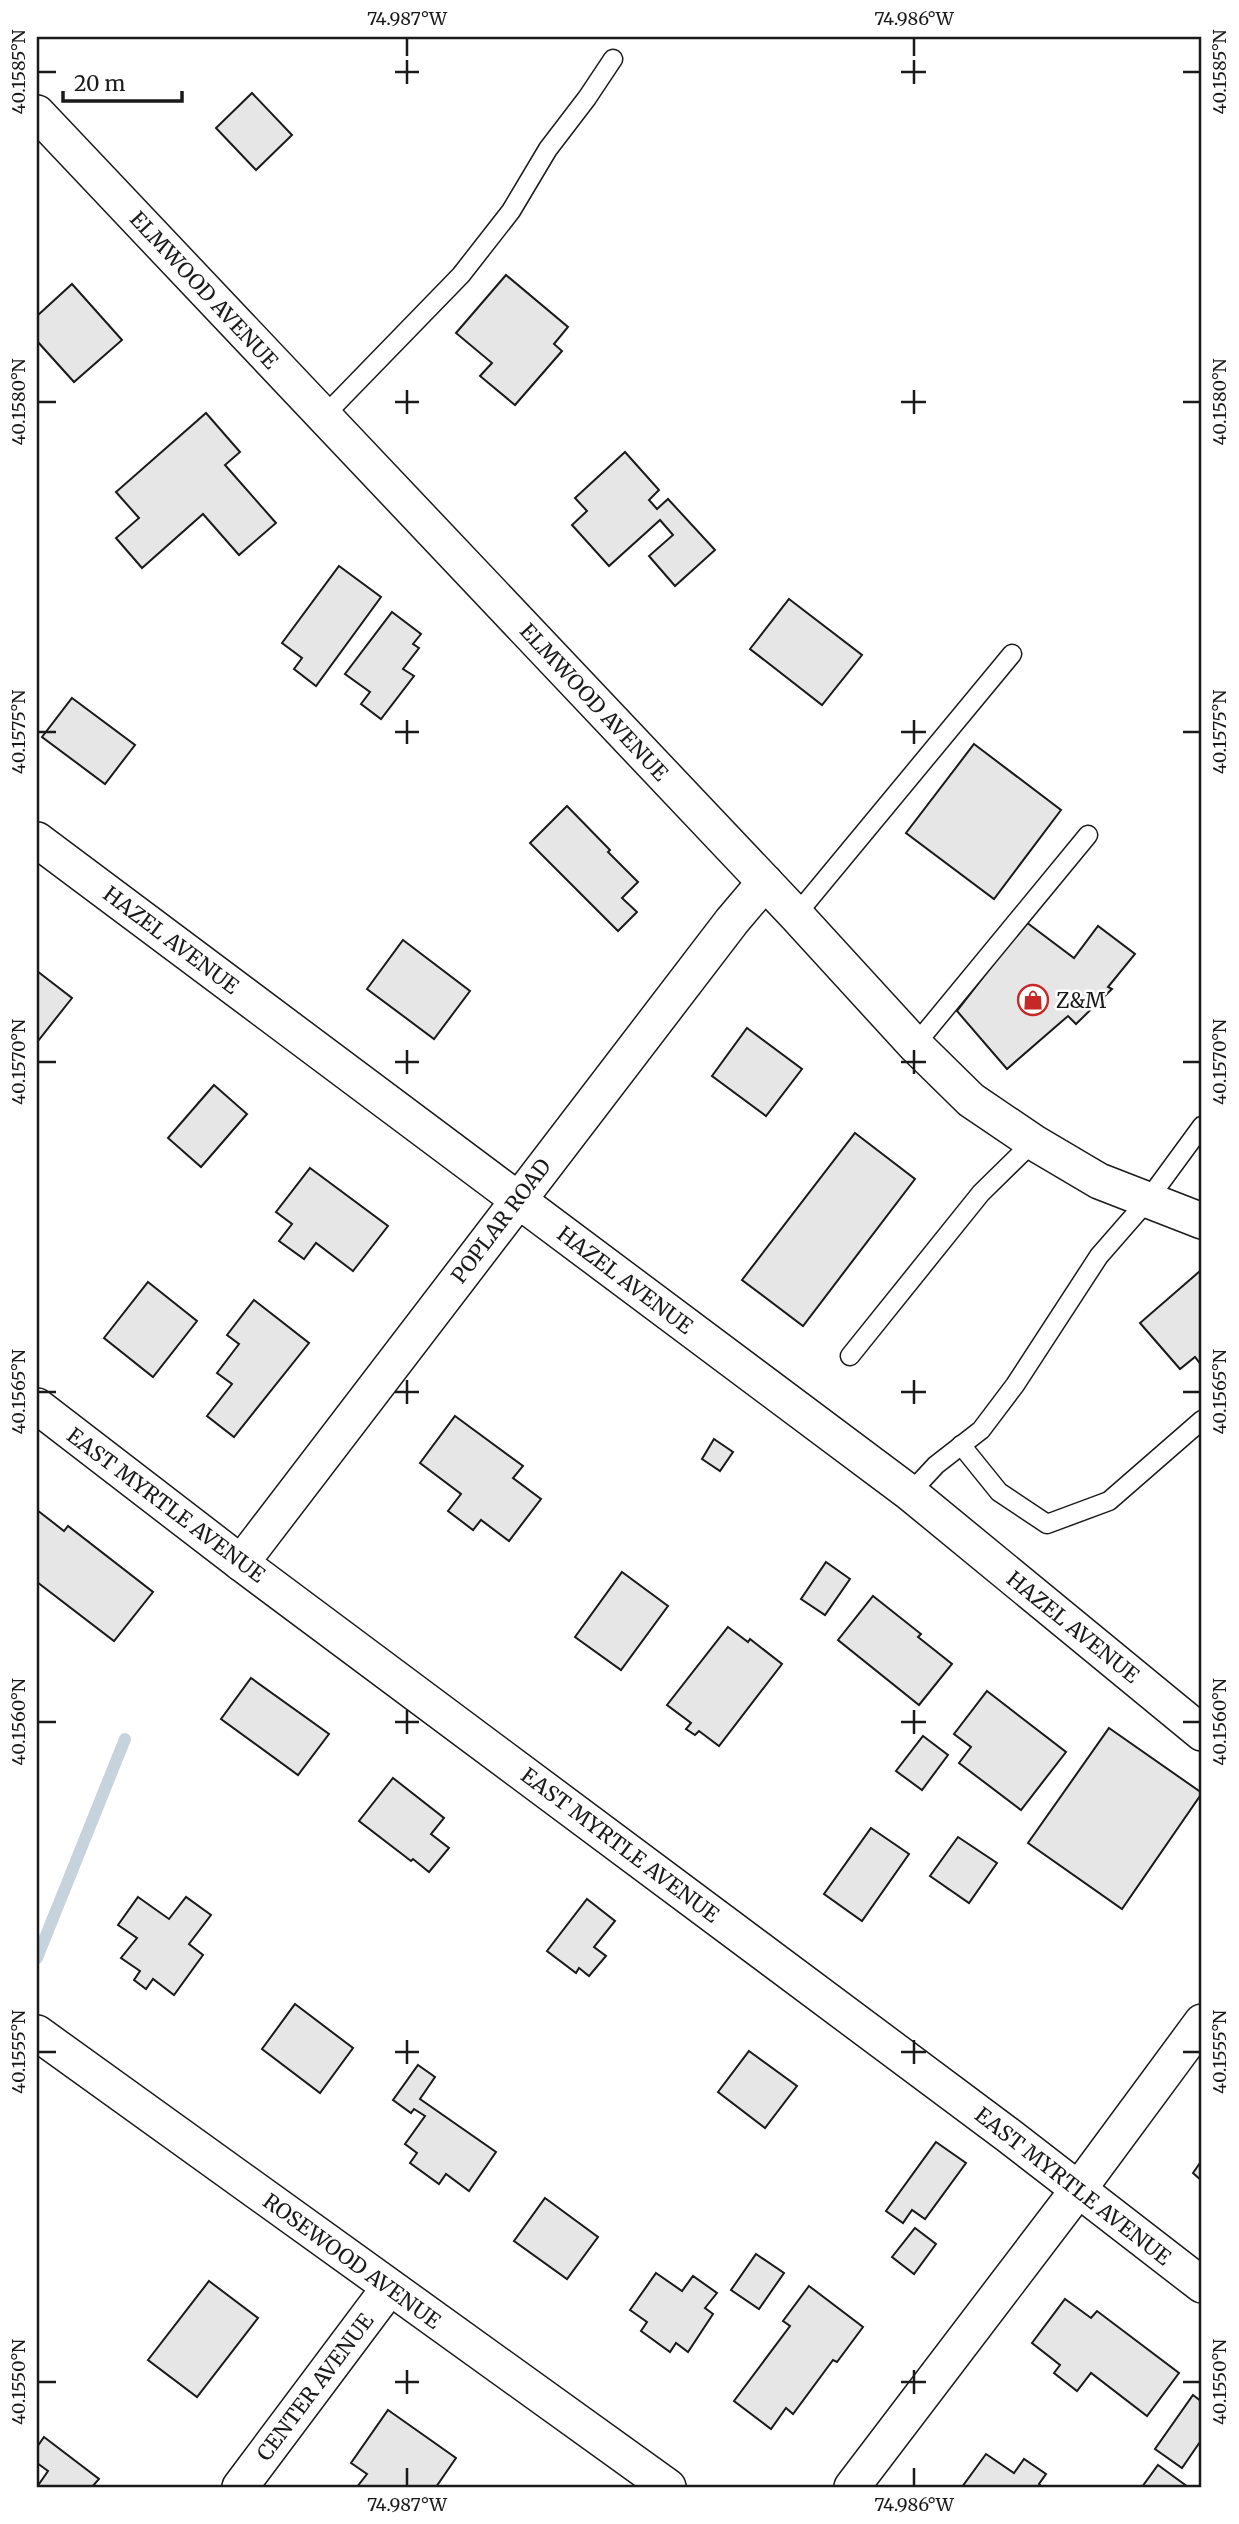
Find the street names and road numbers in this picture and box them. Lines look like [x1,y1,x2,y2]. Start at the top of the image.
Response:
street label: ELMWOOD AVENUE [124,206,284,375]
street label: ELMWOOD AVENUE [514,618,674,787]
street label: HAZEL AVENUE [98,880,245,1000]
street label: POPLAR ROAD [445,1153,557,1289]
street label: HAZEL AVENUE [552,1220,699,1340]
street label: EAST MYRTLE AVENUE [62,1422,271,1589]
street label: HAZEL AVENUE [1001,1565,1145,1689]
street label: EAST MYRTLE AVENUE [516,1762,725,1929]
street label: EAST MYRTLE AVENUE [970,2101,1177,2271]
street label: ROSEWOOD AVENUE [258,2187,447,2335]
street label: CENTER AVENUE [251,2307,380,2466]

